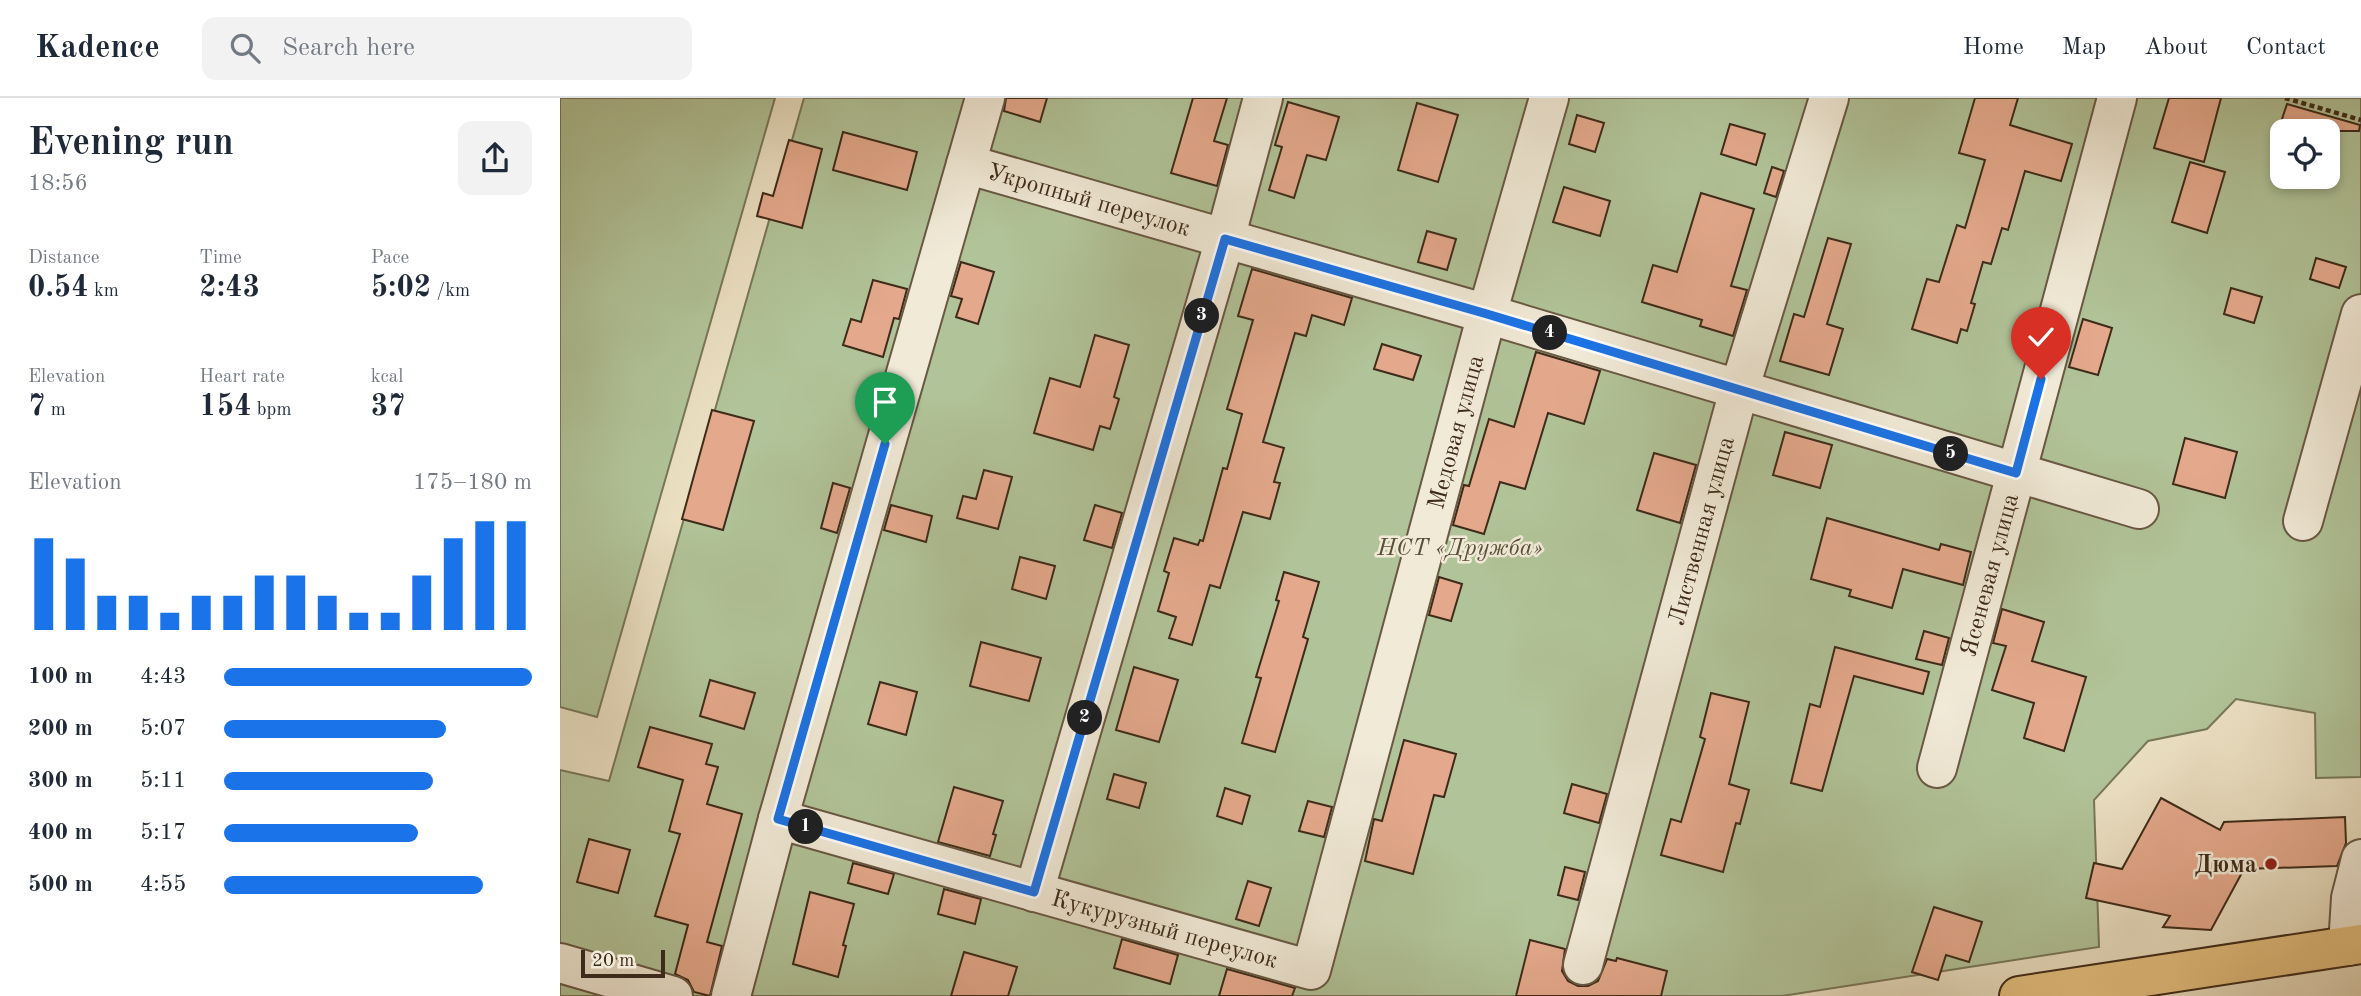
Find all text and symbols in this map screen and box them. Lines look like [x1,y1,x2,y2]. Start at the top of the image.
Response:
search box [202,17,692,80]
icon: search [226,29,264,67]
text: Kadence [35,32,160,65]
text: Search here [282,35,415,61]
text: Home [1963,36,2024,60]
text: Map [2062,36,2106,60]
text: About [2144,36,2208,60]
text: Contact [2246,36,2326,60]
map controls [2270,119,2340,189]
button: locate [2270,119,2340,189]
button: share [458,121,532,195]
text: Evening run [28,125,234,163]
street label: Укропный переулок [984,161,1193,242]
text: 18:56 [28,172,88,195]
text: Distance [28,249,100,268]
text: Time [199,249,242,268]
text: Pace [371,249,409,268]
text: 0.54 [28,273,89,303]
text: 2:43 [199,273,260,303]
text: 5:02 [371,273,431,303]
text: km [89,282,119,301]
text: /km [431,282,470,301]
pin: 3 [1184,298,1220,333]
text: 3 [1196,306,1207,325]
pin [2011,307,2071,379]
pin: 4 [1532,316,1567,350]
icon: check [2022,318,2060,356]
text: 4 [1544,323,1555,342]
street label: Медовая улица [1425,353,1489,512]
text: Elevation [28,368,105,387]
text: Heart rate [199,368,285,387]
text: kcal [371,368,403,387]
pin [855,372,915,444]
icon: arrive [866,383,904,421]
text: 7 [28,392,45,422]
text: 154 [199,392,252,422]
text: 37 [371,392,405,422]
text: m [45,401,66,420]
text: bpm [252,401,292,420]
street label: Лиственная улица [1666,434,1740,628]
pin: 5 [1934,436,1968,472]
text: 5 [1945,444,1956,463]
text: Elevation [28,471,122,494]
text: 175–180 m [413,471,532,494]
street label: Ясеневая улица [1957,491,2024,659]
park label: НСТ «Дружба» [1376,537,1543,561]
text: 100 m [28,665,93,688]
text: 4:43 [140,665,186,688]
pin: 2 [1068,700,1102,736]
text: 2 [1079,708,1090,727]
text: 200 m [28,717,93,740]
text: 5:07 [140,717,186,740]
text: 300 m [28,769,93,792]
text: 5:11 [140,769,186,792]
pin: 1 [789,810,824,844]
text: 1 [800,817,811,836]
text: 400 m [28,821,93,844]
text: 5:17 [140,821,186,844]
place label: Дюма [2195,854,2257,878]
marker: Дюма [2263,856,2279,872]
text: 500 m [28,873,93,896]
text: 4:55 [140,873,186,896]
street label: Кукурузный переулок [1048,887,1280,974]
scale bar [581,947,665,979]
text: 20 m [592,952,634,971]

